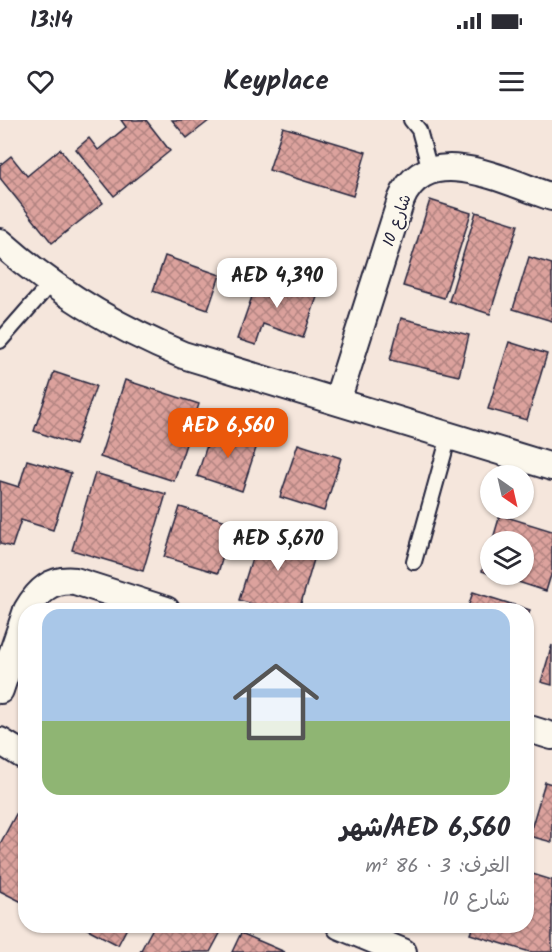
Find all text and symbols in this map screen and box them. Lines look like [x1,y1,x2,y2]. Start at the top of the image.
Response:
text: 13:14 [30,4,73,39]
text: Keyplace [223,60,329,103]
icon: heart [24,65,57,98]
icon: menu [495,65,528,98]
street label: شارع 10 [376,191,418,250]
pin: AED 4,390 [208,258,346,309]
text: AED 4,390 [231,261,323,293]
pin: AED 6,560 [159,408,297,459]
text: AED 6,560 [182,411,274,443]
north arrow [480,465,534,519]
map controls [480,465,534,585]
pin: AED 5,670 [209,521,347,572]
text: AED 5,670 [233,524,323,556]
button: layers [480,531,534,585]
icon: home [222,648,330,756]
text: AED 6,560/شهر [340,808,510,850]
text: الغرف: 3 · 86 m² [365,851,510,883]
text: شارع 10 [442,884,510,916]

